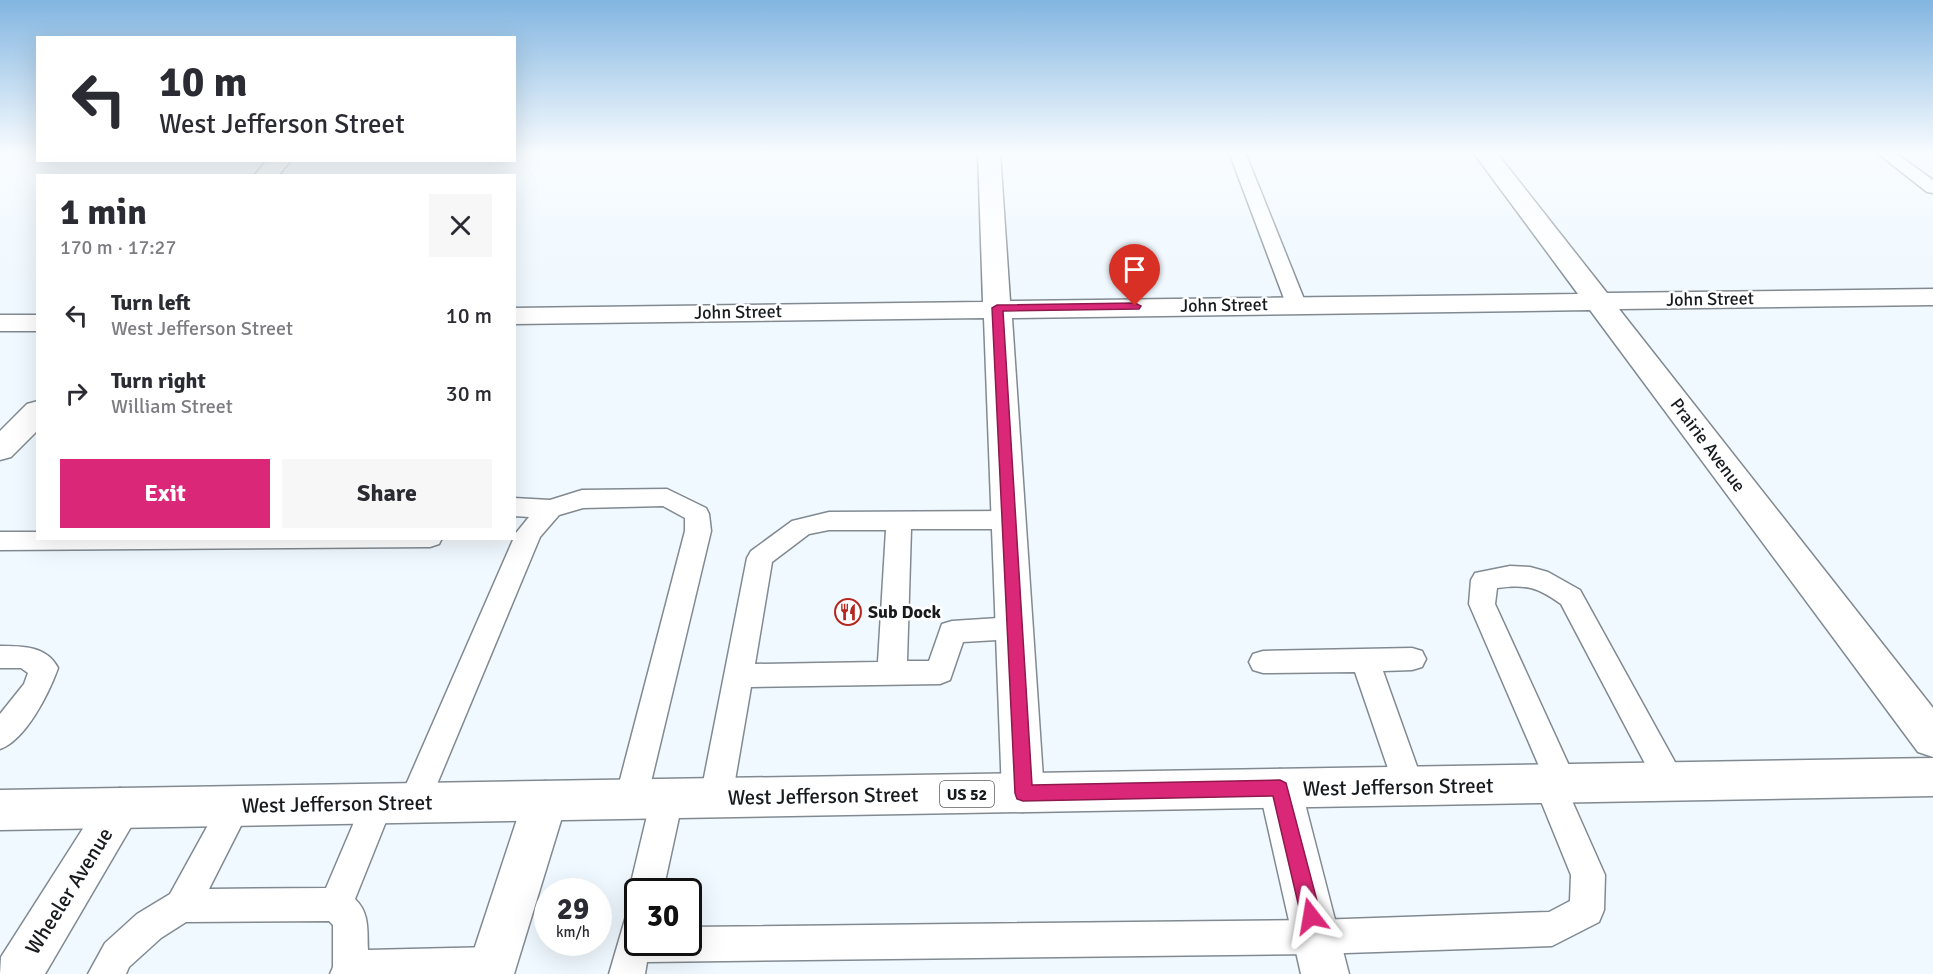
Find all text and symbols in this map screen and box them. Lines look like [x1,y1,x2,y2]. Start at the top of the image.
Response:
text: 10 m [159,57,248,108]
icon: left [60,60,138,138]
text: West Jefferson Street [159,108,405,141]
text: 1 min [60,190,147,235]
button: close [429,194,492,257]
text: 170 m · 17:27 [60,235,176,260]
pin [1109,244,1160,306]
icon: arrive [1118,253,1151,286]
street label: John Street [1666,287,1754,311]
text: Turn left [111,289,191,316]
street label: John Street [1180,293,1268,317]
icon: left [60,299,93,332]
street label: John Street [694,300,782,324]
text: 10 m [446,302,492,329]
text: West Jefferson Street [111,316,293,341]
text: Turn right [111,367,206,394]
icon: right [60,377,93,410]
text: 30 m [446,380,492,407]
text: William Street [111,394,233,419]
street label: Prairie Avenue [1666,394,1750,496]
button: Exit [60,459,270,528]
button: Share [282,459,492,528]
restaurant icon: Sub Dock [833,597,863,627]
place label: Sub Dock [868,601,941,623]
street label: West Jefferson Street [1302,772,1494,802]
street label: West Jefferson Street [727,781,919,811]
road number: US 52 [940,781,994,807]
street label: West Jefferson Street [241,789,433,819]
street label: Wheeler Avenue [20,823,118,959]
speed limit sign: 30 [624,878,702,956]
position arrow [1279,884,1343,948]
text: 29 [557,891,589,928]
text: km/h [556,923,590,941]

